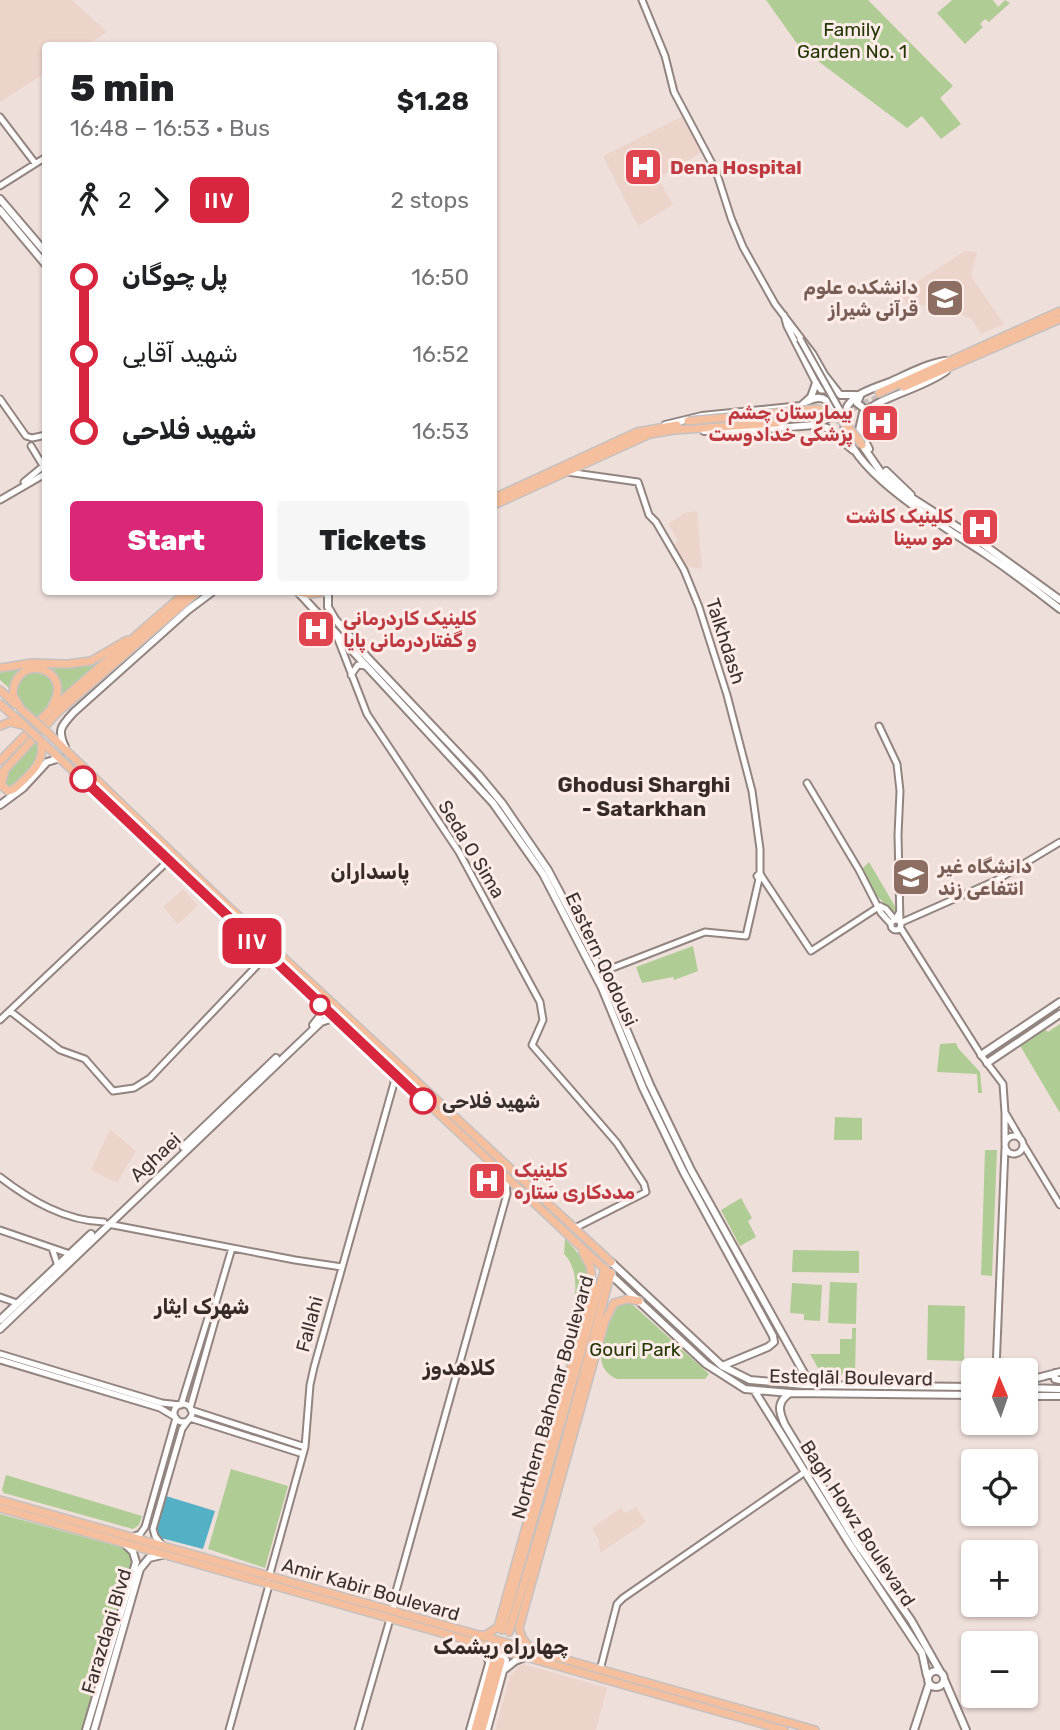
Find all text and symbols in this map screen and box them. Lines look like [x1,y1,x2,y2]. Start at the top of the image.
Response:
park label: Family Garden No. 1 [797,18,907,63]
text: 5 min [70,65,175,111]
text: $1.28 [397,86,469,117]
text: 16:48 – 16:53 · Bus [70,114,270,142]
hospital icon: Dena Hospital [622,146,664,188]
place label: Dena Hospital [670,156,802,179]
icon: walk [70,181,108,219]
icon: forward [142,181,180,219]
text: 2 [118,186,132,214]
text: ۱۱۷ [204,186,235,214]
text: 2 stops [391,186,469,214]
text: پل چوگان [122,261,228,292]
text: 16:50 [411,263,469,291]
place label: دانشکده علوم قرآنی شیراز [803,276,918,321]
school or university icon: دانشکده علوم قرآنی شیراز [924,277,966,319]
text: شهید آقایی [122,338,238,369]
text: 16:52 [412,340,469,368]
place label: بیمارستان چشم پزشکی خدادوست [709,401,853,448]
hospital icon: بیمارستان چشم پزشکی خدادوست [859,402,901,444]
text: شهید فلاحی [122,415,257,446]
text: 16:53 [412,417,469,445]
button: Start [70,501,263,581]
button: Tickets [277,501,469,581]
place label: کلینیک کاشت مو سینا [846,505,953,550]
hospital icon: کلینیک کاشت مو سینا [959,506,1001,548]
street label: Talkhdash [701,595,750,687]
place label: کلینیک کاردرمانی و گفتاردرمانی پایا [343,607,477,654]
hospital icon: کلینیک کاردرمانی و گفتاردرمانی پایا [295,608,337,650]
unlabelled marker [70,766,96,792]
district label: Ghodusi Sharghi - Satarkhan [558,772,730,821]
street label: Seda O Sima [433,796,510,902]
place label: دانشگاه غیر انتفاعی زند [937,855,1032,900]
school or university icon: دانشگاه غیر انتفاعی زند [890,856,932,898]
district label: پاسداران [330,859,410,886]
street label: Eastern Qodousi [561,889,643,1030]
line badge: ۱۱۷ [212,918,292,964]
text: ۱۱۷ [236,927,268,955]
unlabelled marker [310,995,330,1015]
marker: شهید فلاحی [410,1088,436,1114]
place label: شهید فلاحی [442,1090,540,1113]
street label: Aghaei [125,1128,186,1187]
place label: کلینیک مددکاری سَتاره [514,1159,635,1204]
hospital icon: کلینیک مددکاری سَتاره [466,1160,508,1202]
street label: Northern Bahonar Boulevard [507,1273,598,1522]
district label: شهرک ایثار [153,1294,249,1320]
street label: Fallahi [291,1294,328,1355]
park label: Gouri Park [589,1338,681,1361]
district label: کلاهدوز [421,1355,495,1380]
north arrow [961,1358,1038,1435]
map controls [961,1358,1038,1708]
street label: Esteqlāl Boulevard [769,1365,933,1390]
street label: Bagh Howz Boulevard [795,1436,920,1611]
button: locate [961,1449,1038,1526]
button: + [961,1540,1038,1617]
street label: Amir Kabir Boulevard [279,1553,462,1626]
street label: Farazdaqi Blvd [77,1566,136,1696]
button: − [961,1631,1038,1708]
district label: چهارراه ریشمک [433,1634,569,1659]

